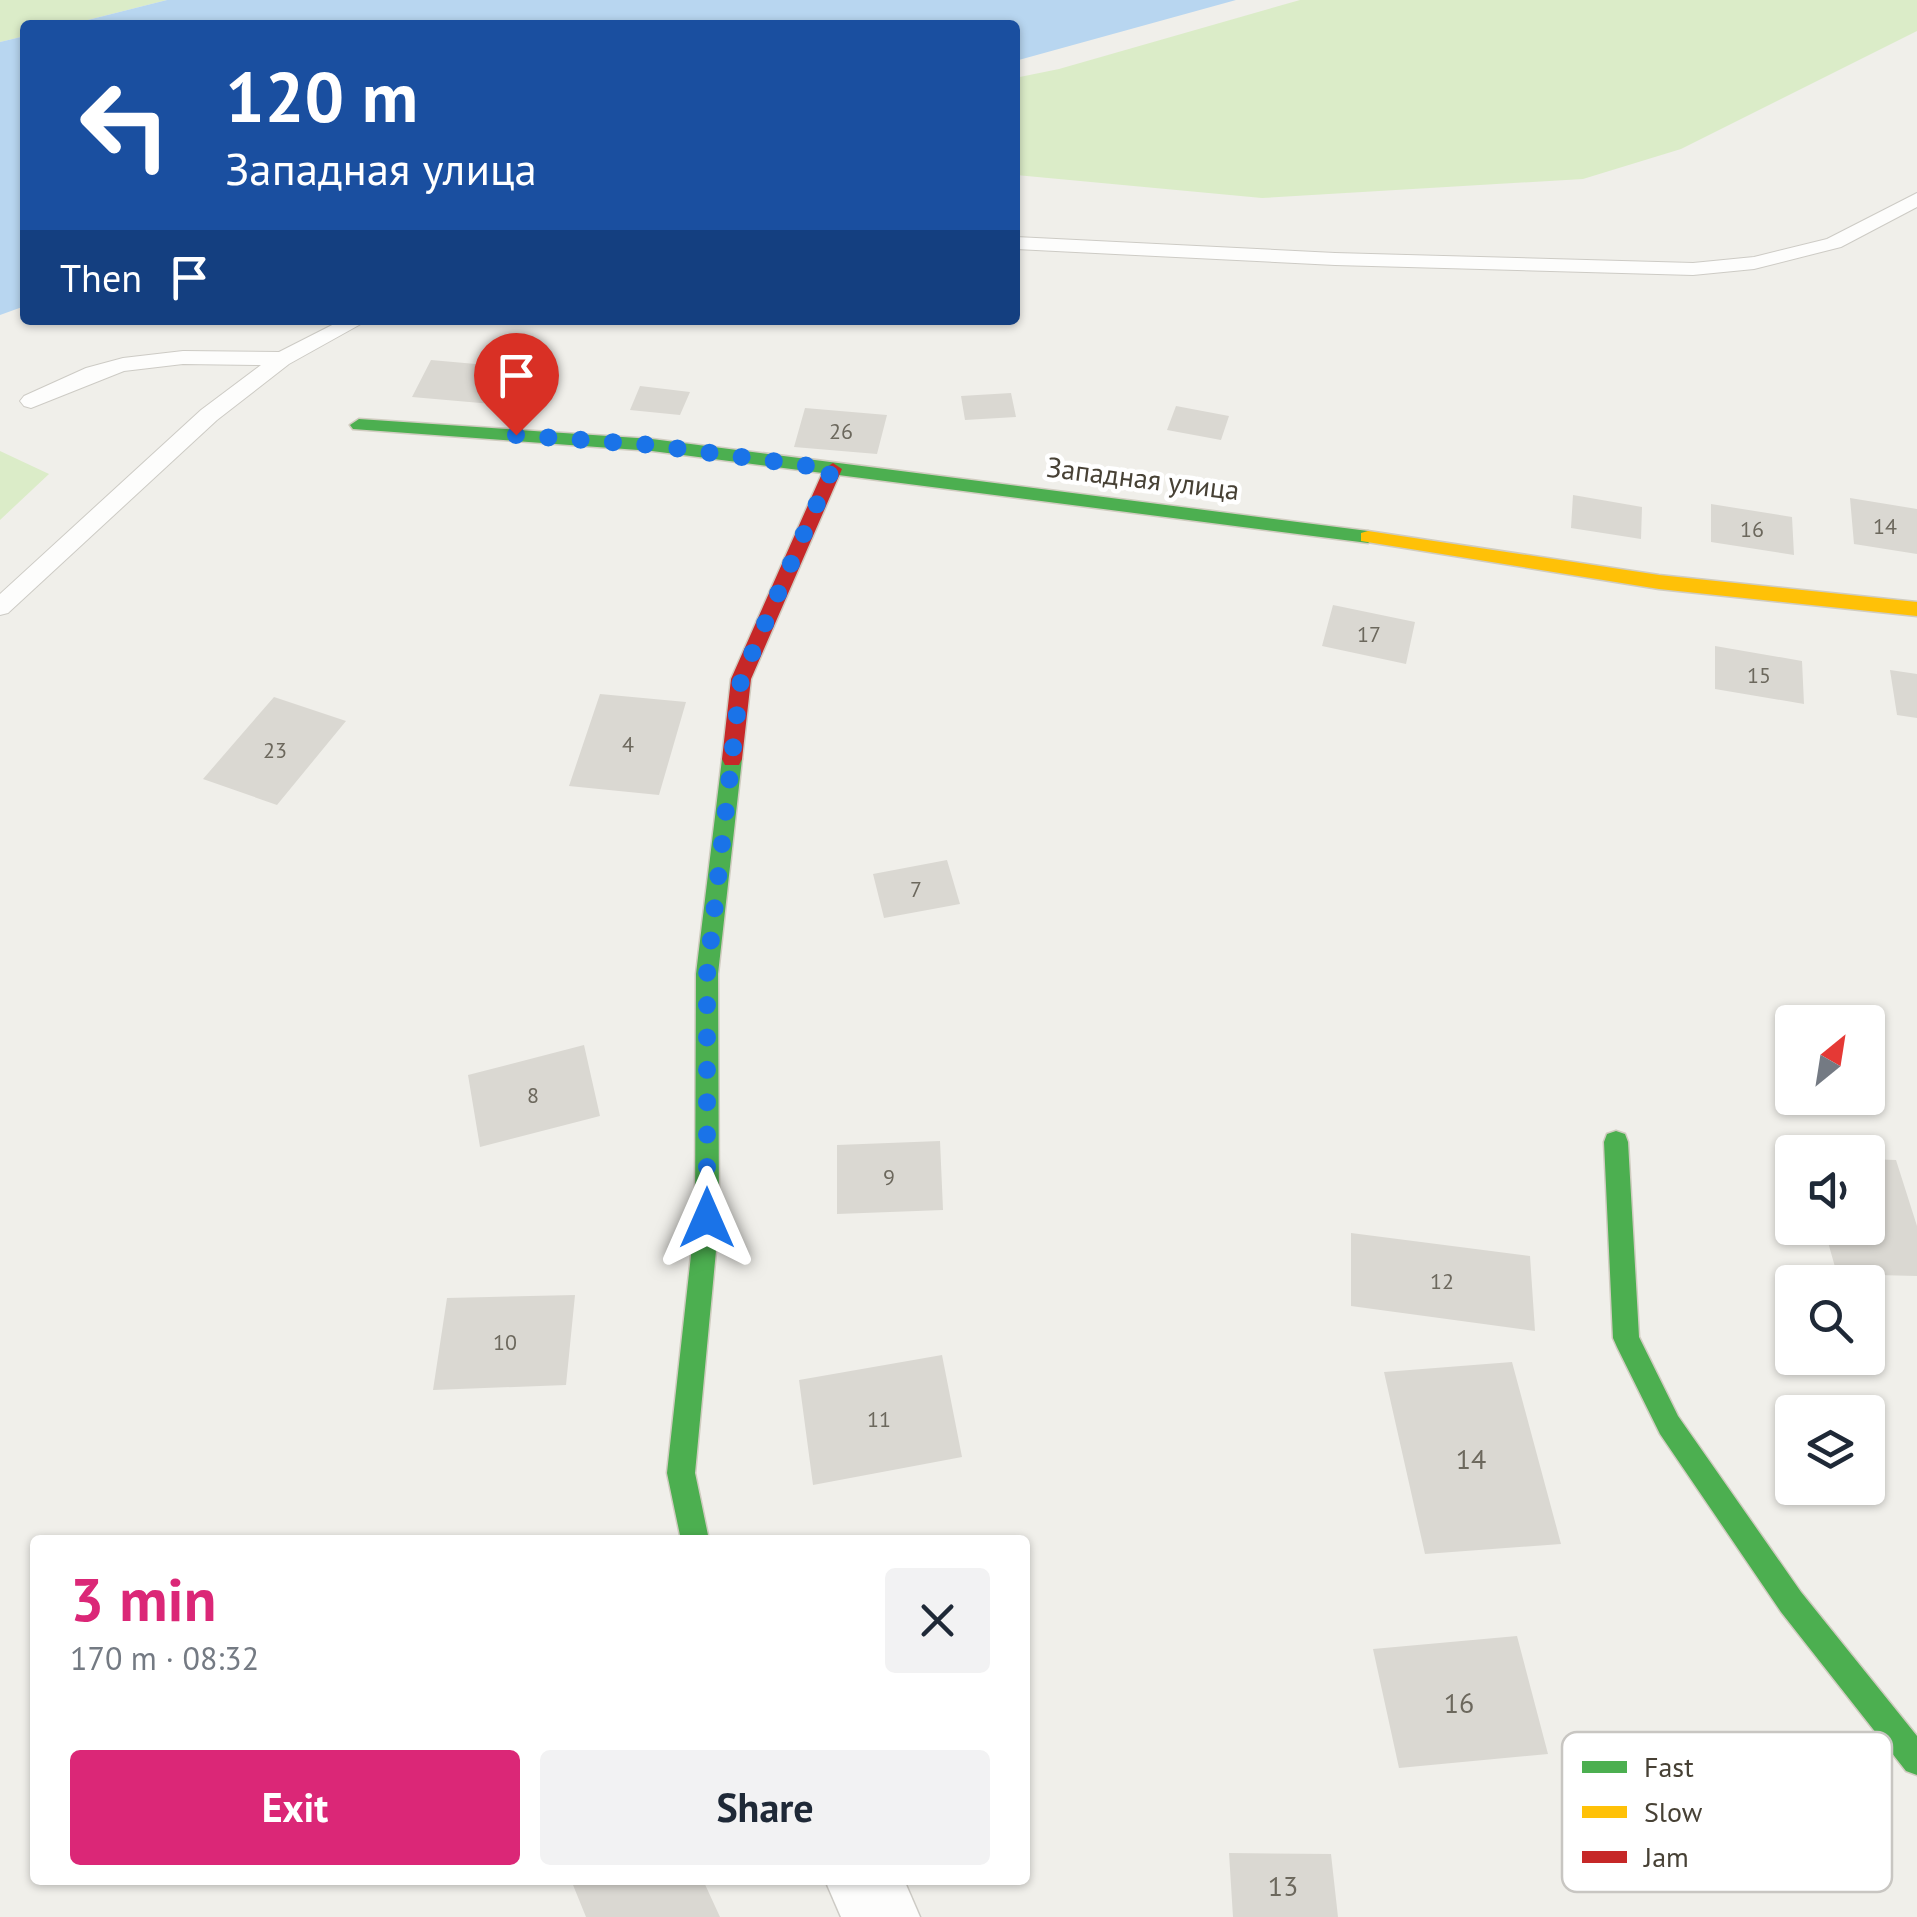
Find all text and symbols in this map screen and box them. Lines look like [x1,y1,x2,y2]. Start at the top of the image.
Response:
text: 120 m [225,51,418,141]
icon: left [60,60,190,190]
text: Западная улица [225,139,537,197]
icon: arrive [162,250,217,305]
text: Then [60,253,142,302]
pin [474,333,559,436]
icon: arrive [489,348,544,403]
house number: 26 [829,417,853,445]
street label: Западная улица [1044,448,1242,508]
house number: 14 [1873,512,1897,540]
house number: 16 [1740,515,1764,543]
house number: 17 [1357,620,1381,648]
house number: 15 [1747,661,1771,689]
house number: 4 [622,730,634,758]
house number: 23 [263,736,287,764]
house number: 7 [910,875,922,903]
north arrow [1775,1005,1885,1115]
map controls [1775,1005,1885,1505]
house number: 8 [527,1081,539,1109]
button: sound [1775,1135,1885,1245]
house number: 9 [883,1163,895,1191]
position arrow [655,1166,759,1270]
button: search [1775,1265,1885,1375]
house number: 12 [1430,1267,1454,1295]
house number: 10 [493,1328,517,1356]
button: layers [1775,1395,1885,1505]
house number: 11 [867,1405,891,1433]
house number: 14 [1456,1440,1486,1477]
text: 3 min [70,1560,216,1638]
button: close [885,1568,990,1673]
text: 170 m · 08:32 [70,1637,259,1679]
house number: 16 [1444,1684,1474,1721]
legend [1562,1732,1892,1892]
text: Fast [1644,1748,1694,1785]
button: Exit [70,1750,520,1865]
button: Share [540,1750,990,1865]
text: Slow [1644,1793,1703,1830]
text: Jam [1643,1838,1689,1875]
house number: 13 [1268,1867,1298,1904]

